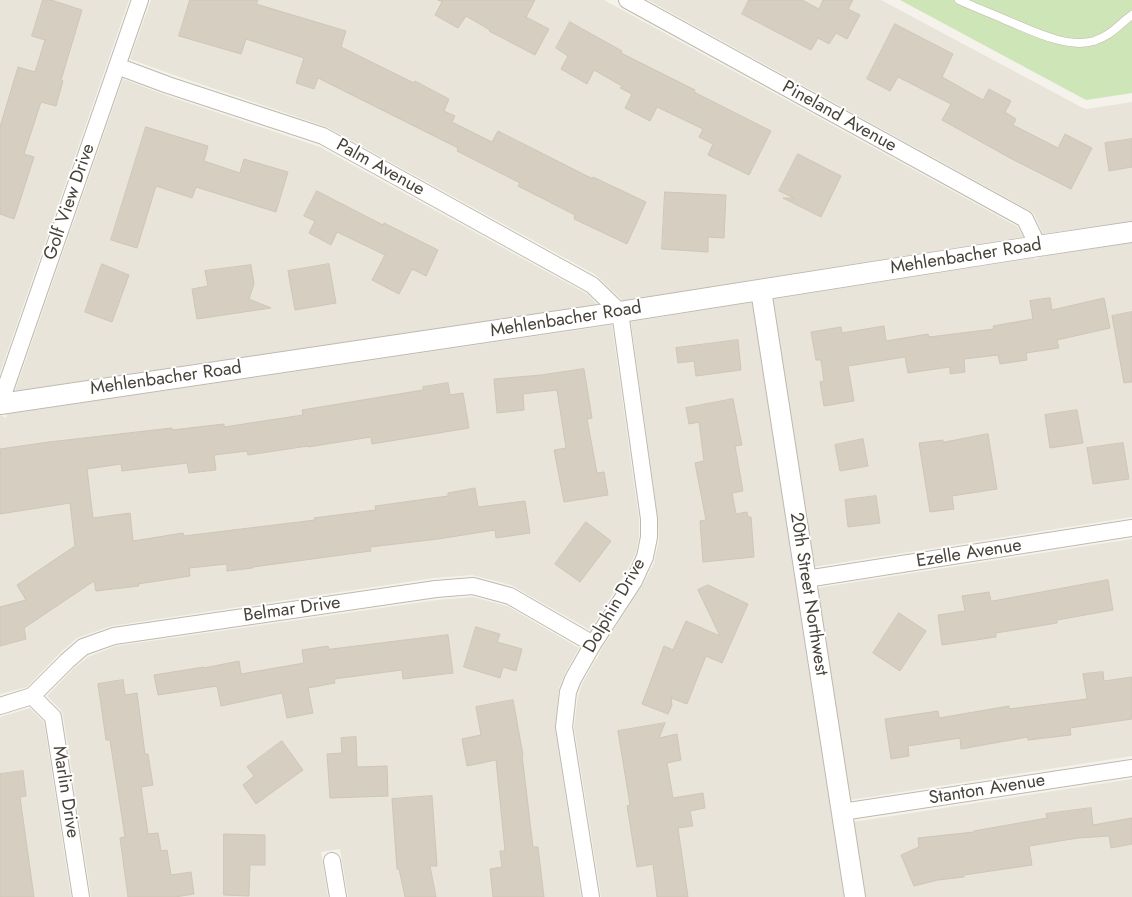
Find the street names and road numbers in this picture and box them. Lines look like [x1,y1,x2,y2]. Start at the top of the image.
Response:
street label: Pineland Avenue [778,77,900,157]
street label: Palm Avenue [332,135,428,201]
street label: Golf View Drive [40,141,100,263]
street label: Mehlenbacher Road [889,234,1043,280]
street label: Mehlenbacher Road [489,297,643,343]
street label: Mehlenbacher Road [89,358,243,400]
street label: 20th Street Northwest [784,511,832,677]
street label: Ezelle Avenue [915,535,1023,573]
street label: Dolphin Drive [579,555,651,657]
street label: Belmar Drive [242,593,342,627]
street label: Marlin Drive [47,744,83,840]
street label: Stanton Avenue [927,770,1047,810]

